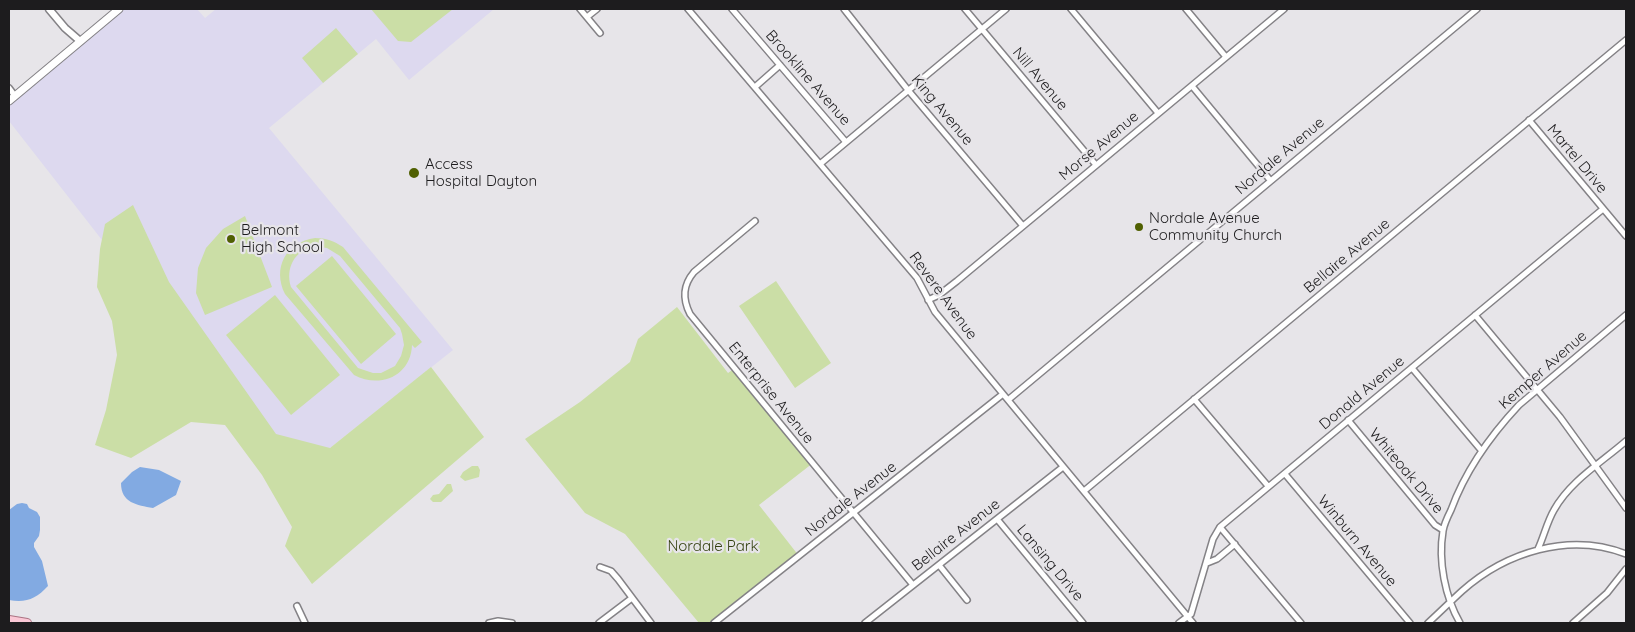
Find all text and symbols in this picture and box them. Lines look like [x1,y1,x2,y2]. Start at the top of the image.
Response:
street label: Brookline Avenue [762,27,854,129]
street label: Nill Avenue [1009,44,1071,114]
street label: King Avenue [907,71,977,149]
street label: Morse Avenue [1056,108,1142,184]
street label: Nordale Avenue [1232,114,1328,198]
street label: Martel Drive [1543,121,1611,197]
place label: Access Hospital Dayton [425,155,537,190]
marker: Access Hospital Dayton [407,166,421,180]
place label: Nordale Avenue Community Church [1149,209,1282,244]
street label: Bellaire Avenue [1300,215,1394,297]
place label: Belmont High School [241,221,323,256]
marker: Nordale Avenue Community Church [1133,221,1145,233]
marker: Belmont High School [225,233,237,245]
street label: Revere Avenue [905,249,981,343]
street label: Kemper Avenue [1495,327,1591,413]
street label: Enterprise Avenue [725,339,817,447]
street label: Donald Avenue [1316,352,1408,434]
street label: Whiteoak Drive [1365,425,1447,517]
street label: Nordale Avenue [802,458,900,540]
street label: Winburn Avenue [1314,492,1400,590]
street label: Bellaire Avenue [908,495,1004,575]
street label: Lansing Drive [1013,521,1087,605]
park label: Nordale Park [667,537,759,555]

